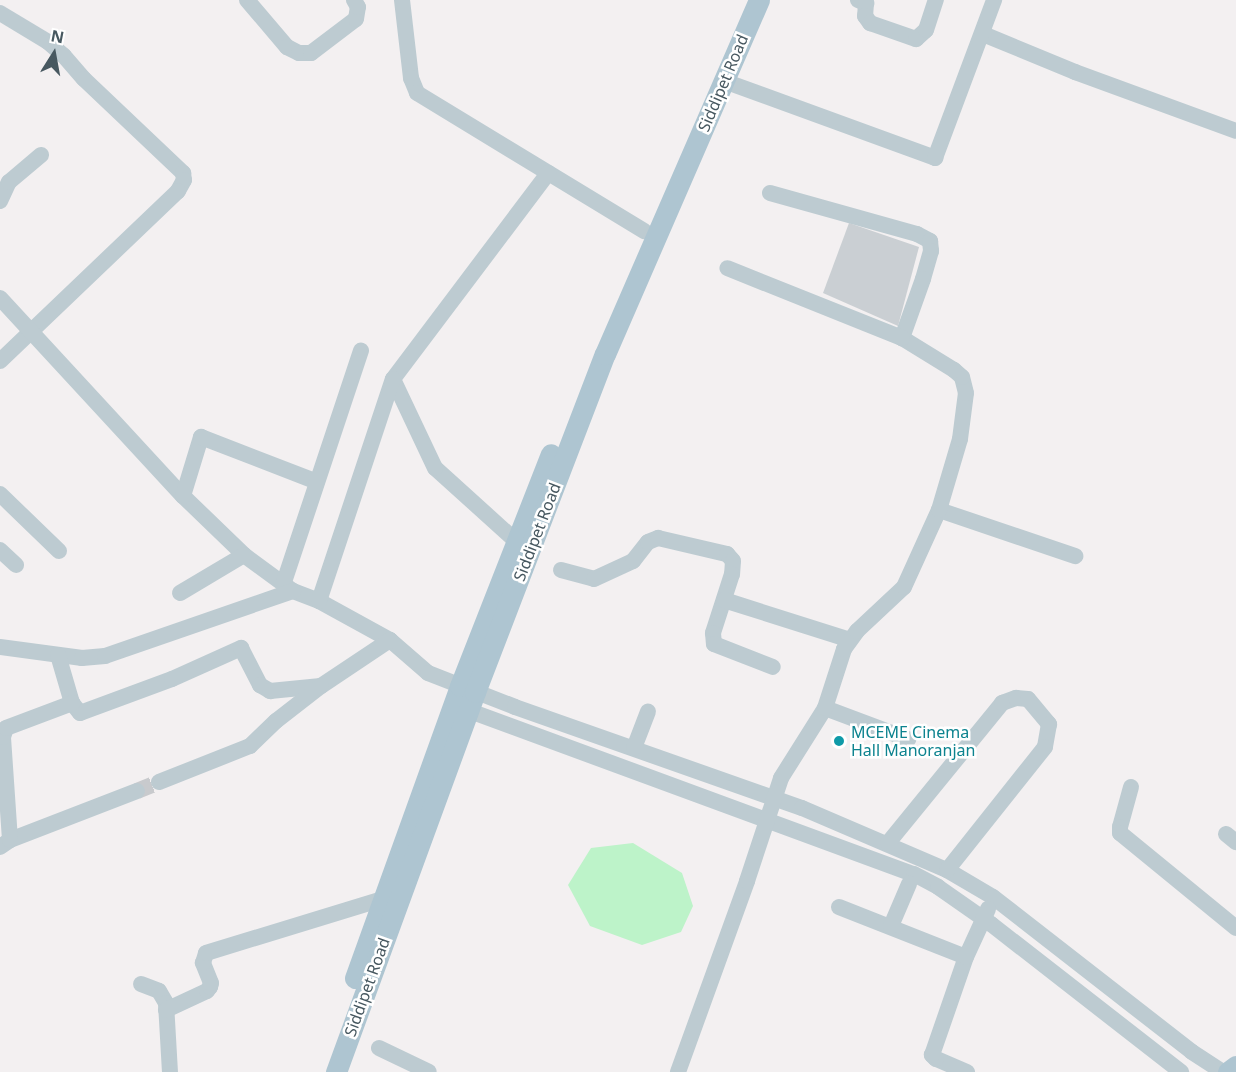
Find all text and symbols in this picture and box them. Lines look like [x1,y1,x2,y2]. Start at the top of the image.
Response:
north arrow [24,24,84,84]
text: N [49,24,66,48]
street label: Siddipet Road [694,31,752,135]
street label: Siddipet Road [509,480,565,584]
place label: MCEME Cinema Hall Manoranjan [851,722,975,760]
marker: MCEME Cinema Hall Manoranjan [832,734,846,748]
street label: Siddipet Road [340,935,394,1039]

